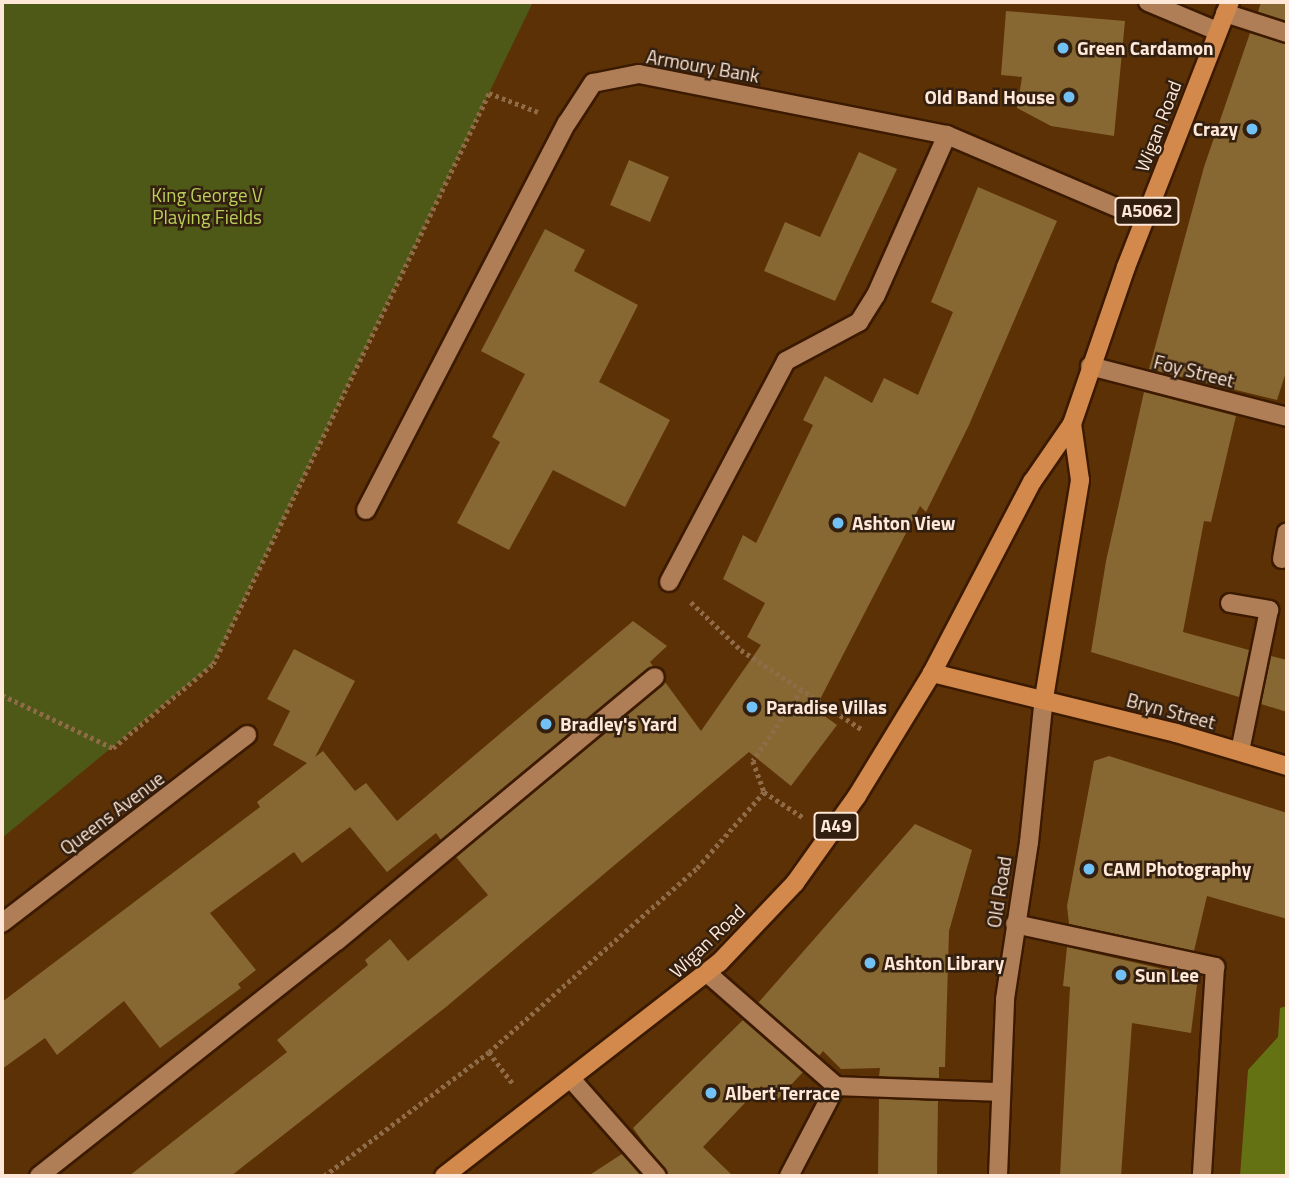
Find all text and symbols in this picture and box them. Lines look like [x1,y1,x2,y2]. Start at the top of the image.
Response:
place label: Green Cardamon [1077,37,1214,59]
marker: Green Cardamon [1055,40,1071,56]
street label: Armoury Bank [645,45,761,87]
street label: Wigan Road [1130,77,1186,175]
place label: Old Band House [924,86,1055,108]
marker: Old Band House [1061,89,1077,105]
place label: Crazy [1193,118,1238,140]
marker: Crazy [1244,121,1260,137]
park label: King George V Playing Fields [151,184,263,228]
road number: A5062 [1114,196,1180,226]
street label: Foy Street [1152,350,1236,392]
place label: Ashton View [852,512,955,534]
marker: Ashton View [830,515,846,531]
street label: Bryn Street [1124,688,1218,734]
place label: Paradise Villas [766,696,887,718]
marker: Paradise Villas [744,699,760,715]
place label: Bradley's Yard [560,713,677,735]
marker: Bradley's Yard [538,716,554,732]
street label: Queens Avenue [55,766,169,860]
road number: A49 [813,812,859,840]
street label: Old Road [982,855,1016,929]
place label: CAM Photography [1103,858,1251,880]
marker: CAM Photography [1081,861,1097,877]
street label: Wigan Road [665,900,749,982]
place label: Ashton Library [884,952,1004,974]
marker: Ashton Library [862,955,878,971]
place label: Sun Lee [1135,964,1199,986]
marker: Sun Lee [1113,967,1129,983]
place label: Albert Terrace [725,1082,840,1104]
marker: Albert Terrace [703,1085,719,1101]

